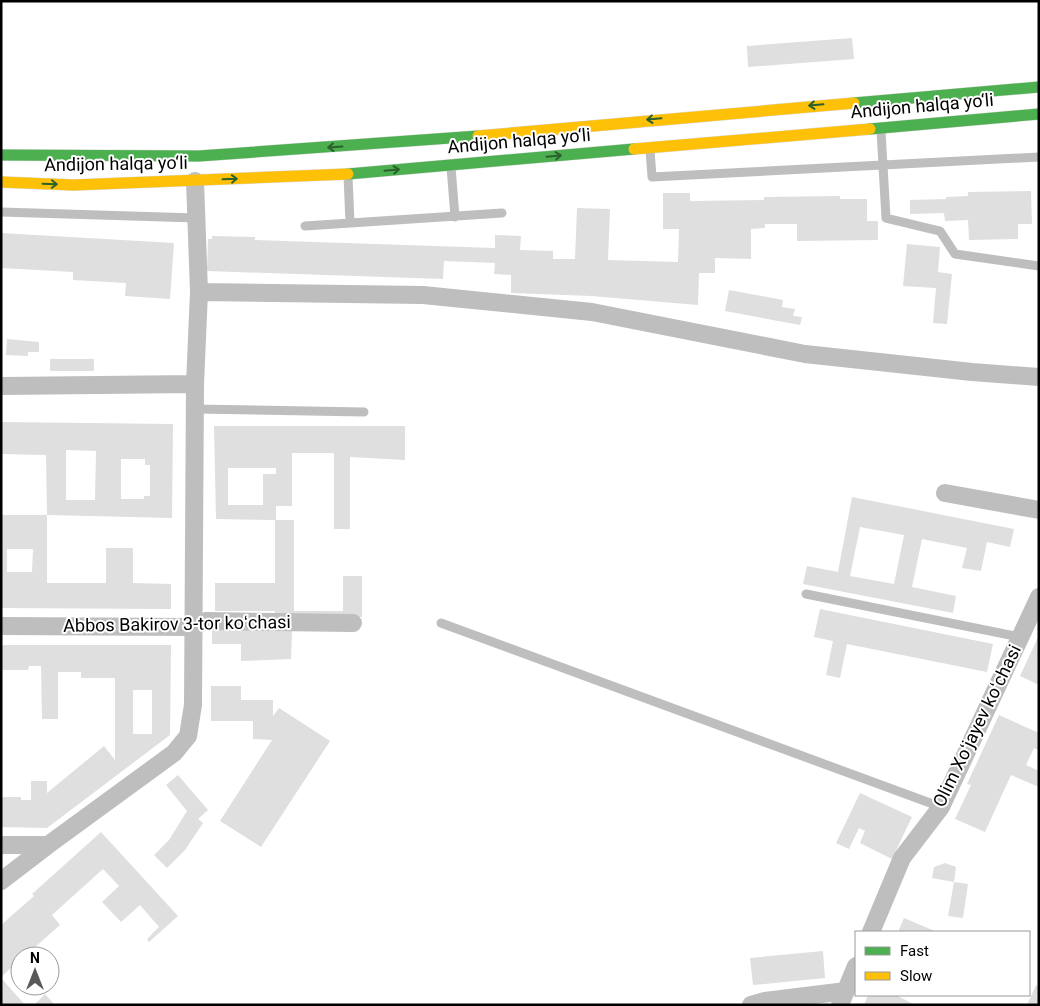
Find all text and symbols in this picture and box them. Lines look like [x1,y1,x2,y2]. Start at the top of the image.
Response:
street label: Andijon halqa yo‘li [850,89,994,122]
one-way arrow [808,100,824,110]
one-way arrow [646,114,662,124]
street label: Andijon halqa yo‘li [447,124,591,157]
one-way arrow [327,142,343,151]
one-way arrow [546,151,562,161]
street label: Andijon halqa yo‘li [44,152,188,175]
one-way arrow [384,165,400,175]
one-way arrow [222,175,238,184]
one-way arrow [42,179,58,188]
street label: Abbos Bakirov 3-tor koʻchasi [63,611,291,636]
street label: Olim Xoʻjayev koʻchasi [928,641,1025,810]
legend [855,931,1030,996]
text: Fast [900,942,929,960]
north arrow [10,946,60,996]
text: N [30,950,40,966]
text: Slow [900,967,932,985]

